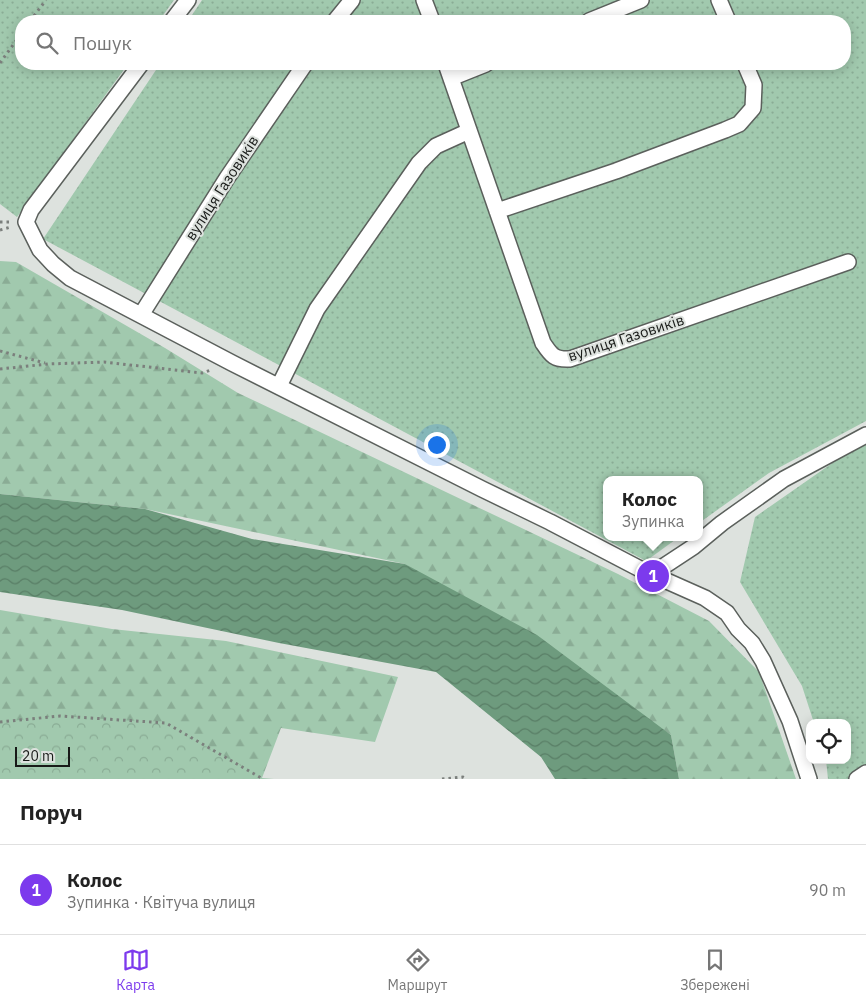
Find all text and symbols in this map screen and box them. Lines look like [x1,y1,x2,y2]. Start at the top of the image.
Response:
search box [15,15,851,70]
icon: search [33,29,61,57]
text: Пошук [73,31,132,55]
street label: вулиця Газовиків [181,132,263,244]
street label: вулиця Газовиків [565,310,686,365]
your location [424,432,450,458]
popup [603,476,703,541]
text: Колос [622,487,677,511]
text: Зупинка [622,511,684,531]
pin: 1 [637,557,669,595]
map controls [806,719,851,764]
button: locate [806,719,851,764]
scale bar [15,744,70,767]
text: 20 m [22,747,54,765]
text: Поруч [20,798,83,826]
text: Колос [67,868,122,892]
text: 1 [31,880,41,900]
text: 90 m [809,880,846,900]
text: Зупинка · Квітуча вулиця [67,892,256,912]
tab: Карта [116,946,155,994]
tab: Маршрут [388,946,447,994]
tab: Збережені [680,946,750,994]

